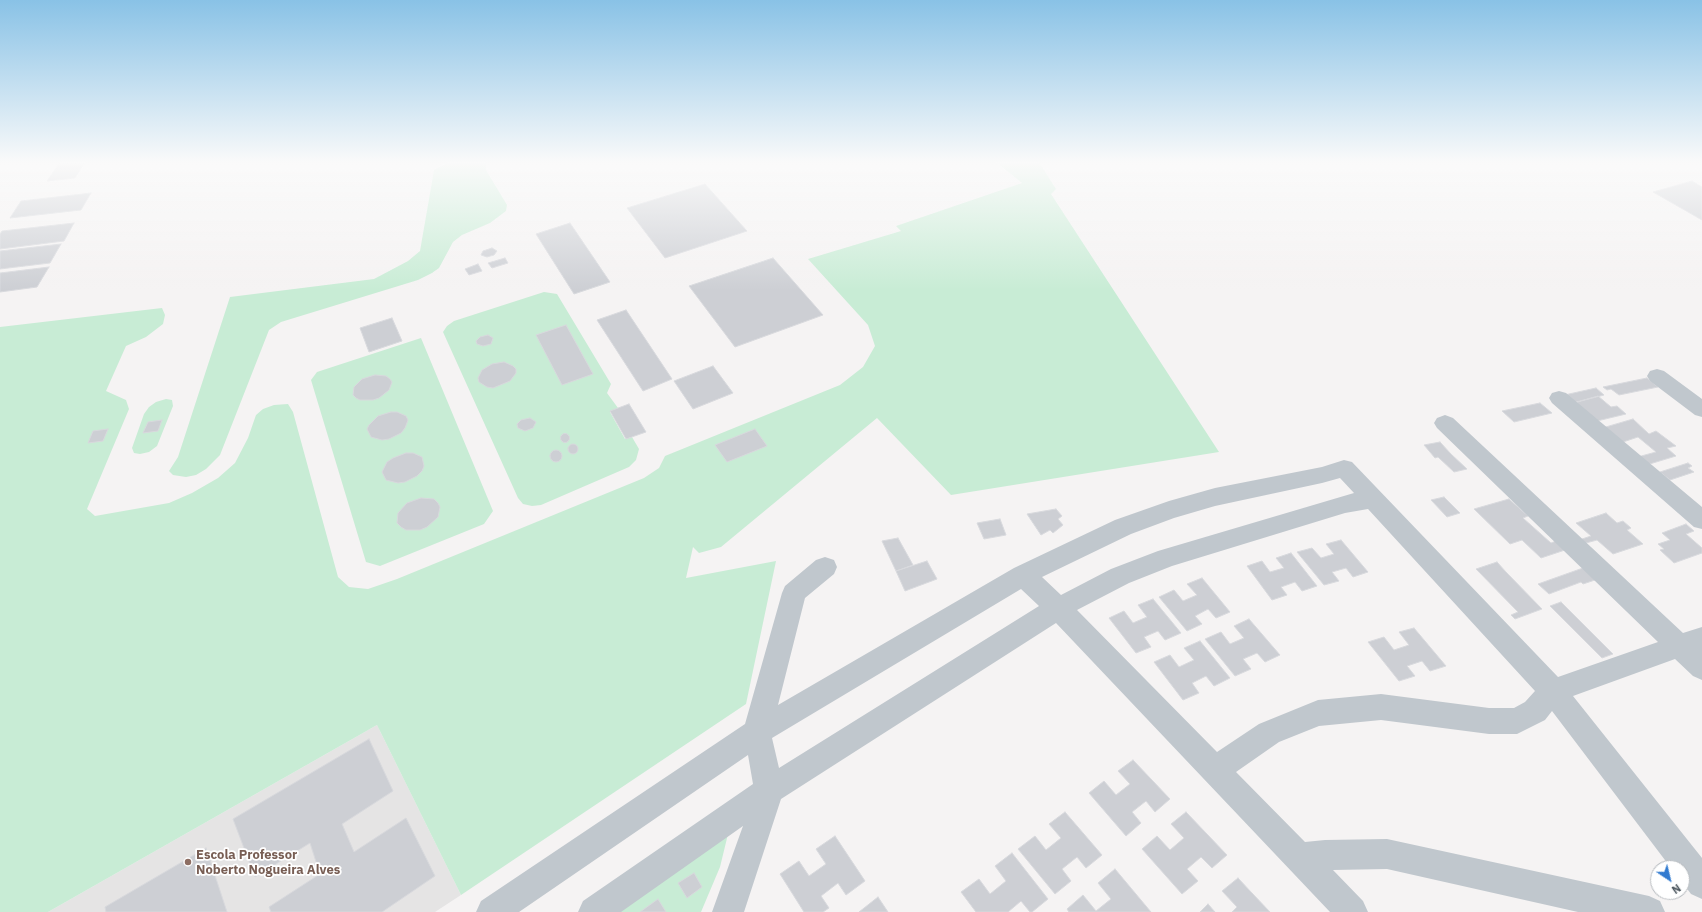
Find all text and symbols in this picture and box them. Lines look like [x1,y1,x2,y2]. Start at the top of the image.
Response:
place label: Escola Professor Noberto Nogueira Alves [196,847,340,878]
marker: Escola Professor Noberto Nogueira Alves [183,857,193,867]
north arrow [1650,860,1690,900]
text: N [1669,881,1684,897]

